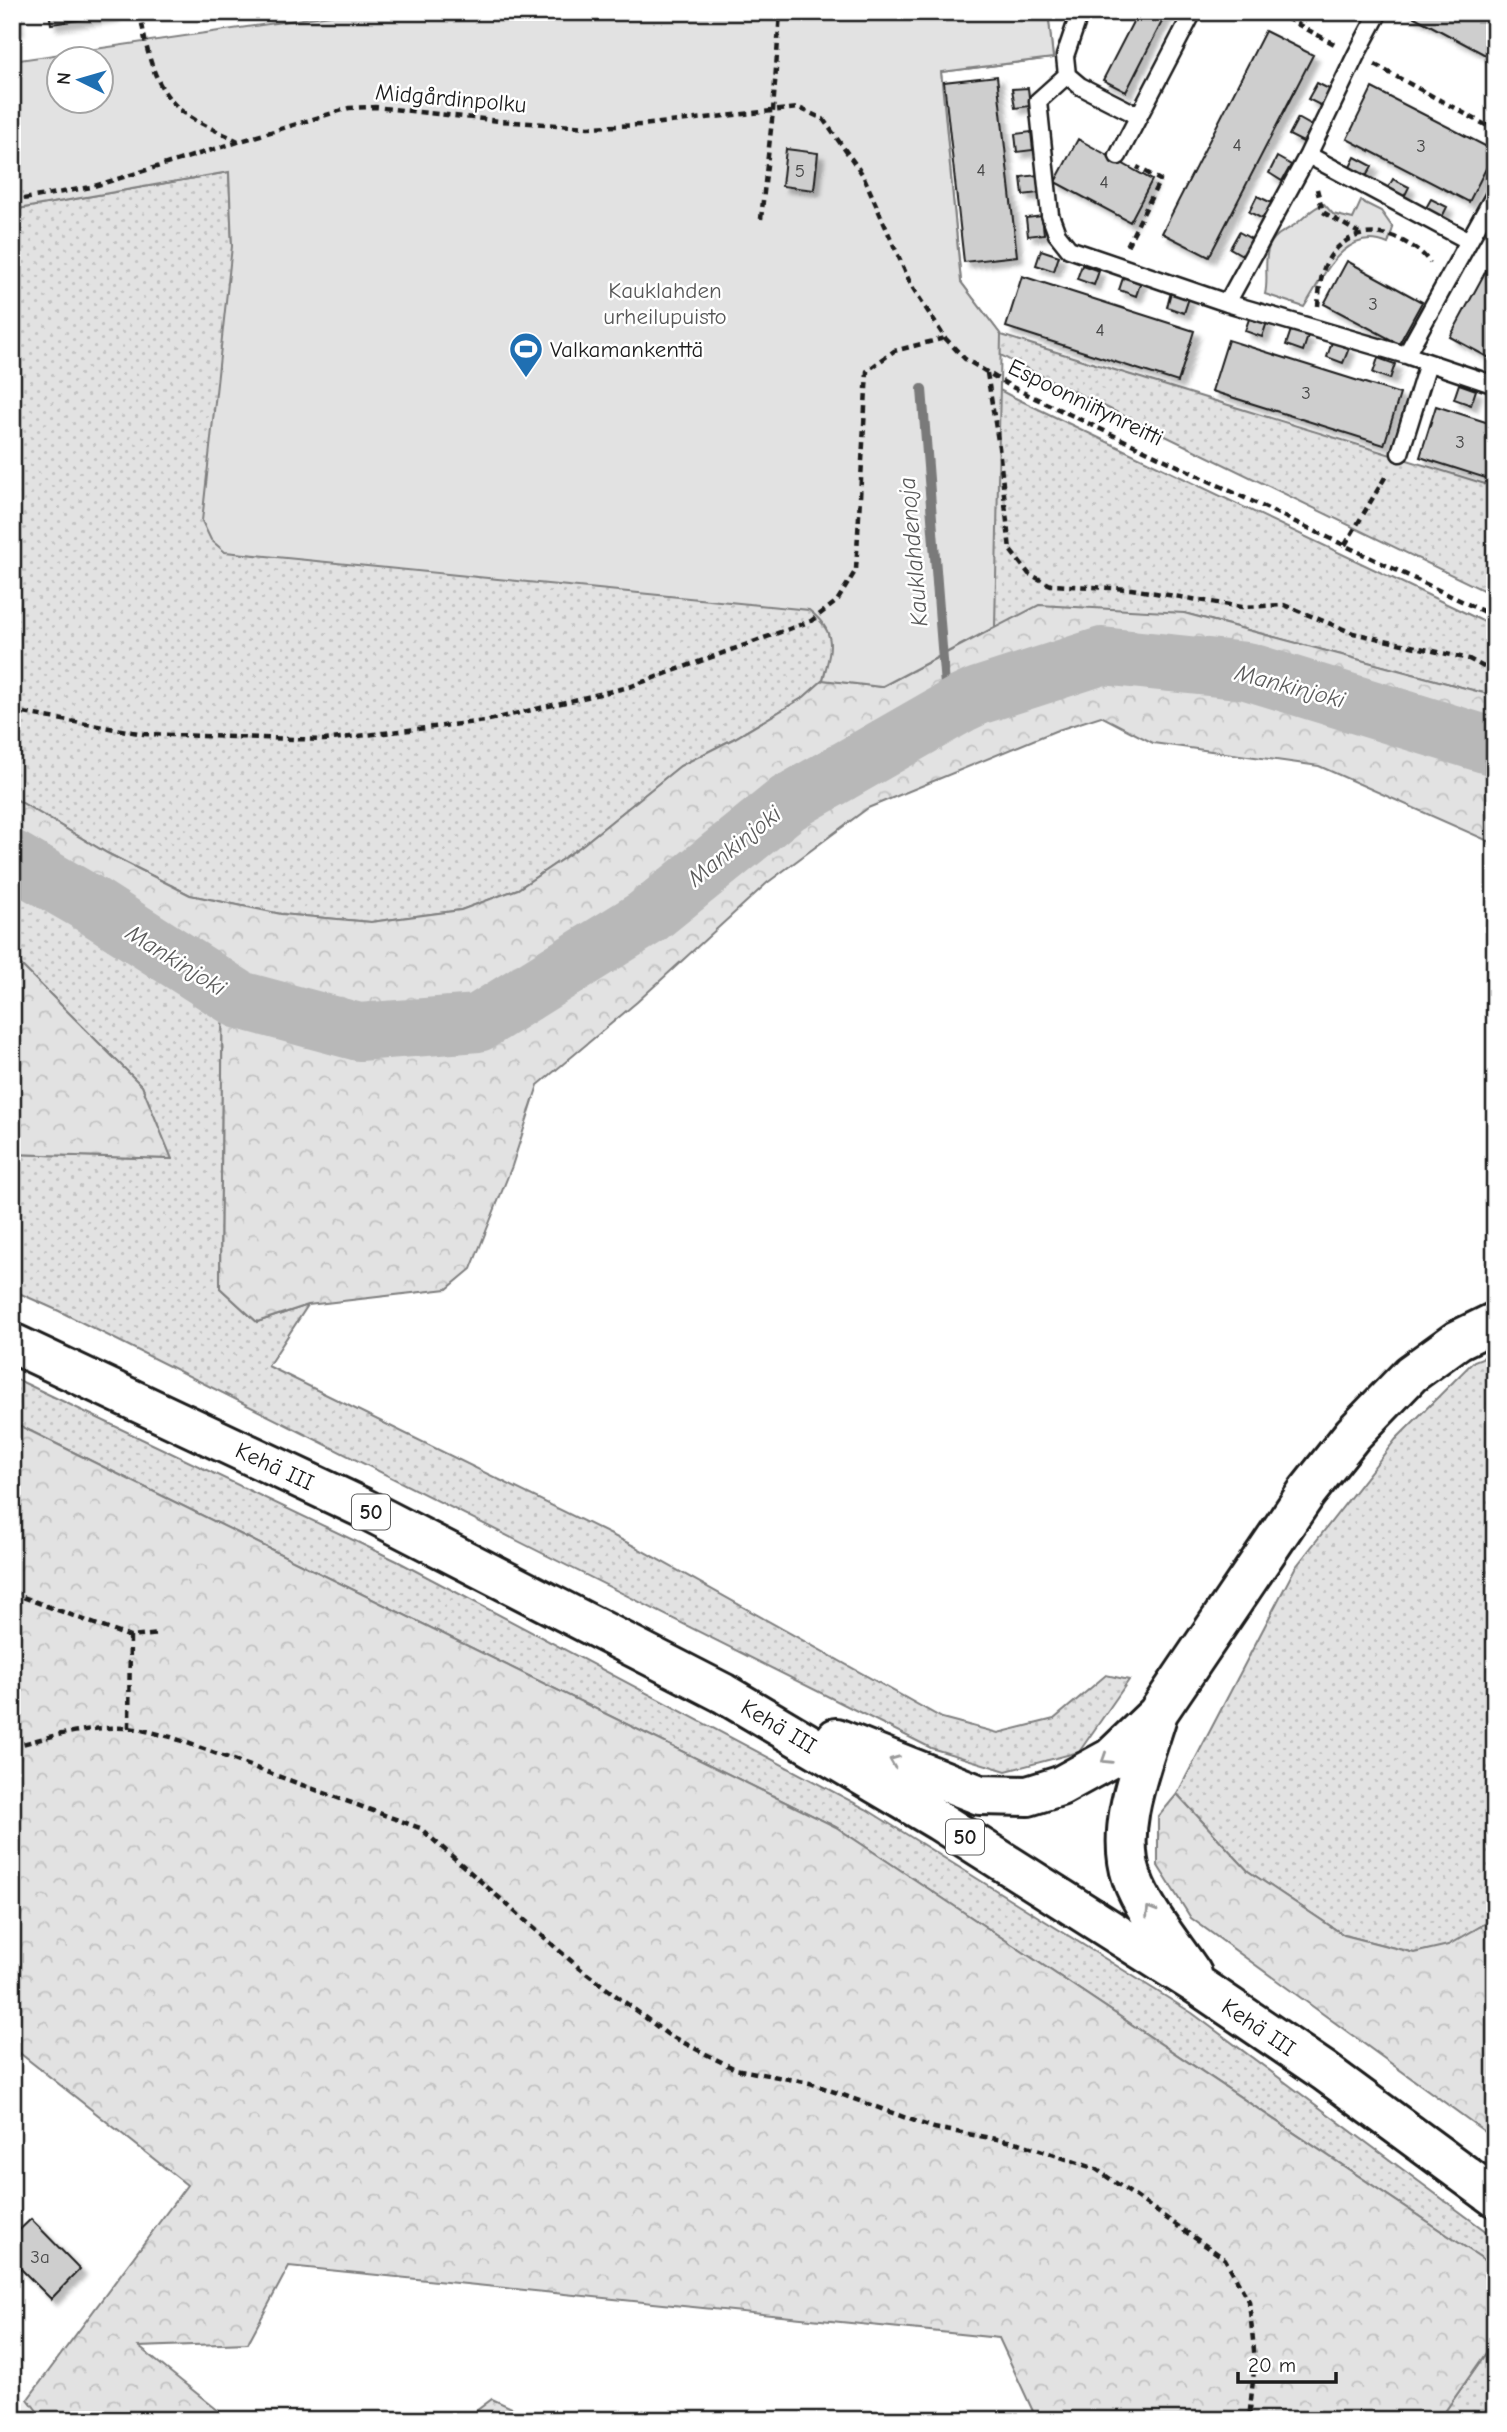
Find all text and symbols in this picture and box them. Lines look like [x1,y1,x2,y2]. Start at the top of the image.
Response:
north arrow [46,46,116,116]
text: N [53,71,76,86]
street label: Midgårdinpolku [374,78,528,119]
house number: 4 [1232,134,1242,156]
house number: 3 [1416,135,1426,157]
house number: 4 [976,159,986,181]
house number: 5 [795,160,805,182]
house number: 4 [1099,171,1109,193]
park label: Kauklahden urheilupuisto [603,277,727,330]
house number: 3 [1368,293,1378,315]
house number: 4 [1095,319,1105,341]
sports icon: Valkamankenttä [507,330,545,379]
place label: Valkamankenttä [550,336,703,363]
street label: Espoonniitynreitti [1004,353,1168,452]
house number: 3 [1301,382,1311,404]
house number: 3 [1455,431,1465,453]
water label: Kauklahdenoja [893,476,933,628]
water label: Mankinjoki [1231,658,1348,714]
water label: Mankinjoki [681,799,787,893]
water label: Mankinjoki [120,918,232,1002]
street label: Kehä III [231,1437,318,1496]
road number: 50 [352,1494,390,1530]
street label: Kehä III [736,1693,821,1759]
one-way arrow [1101,1751,1114,1764]
one-way arrow [889,1756,901,1770]
road number: 50 [946,1820,984,1854]
one-way arrow [1146,1906,1159,1919]
street label: Kehä III [1217,1993,1301,2062]
house number: 3a [30,2246,50,2268]
scale bar [1238,2341,1336,2385]
text: 20 m [1248,2353,1296,2377]

